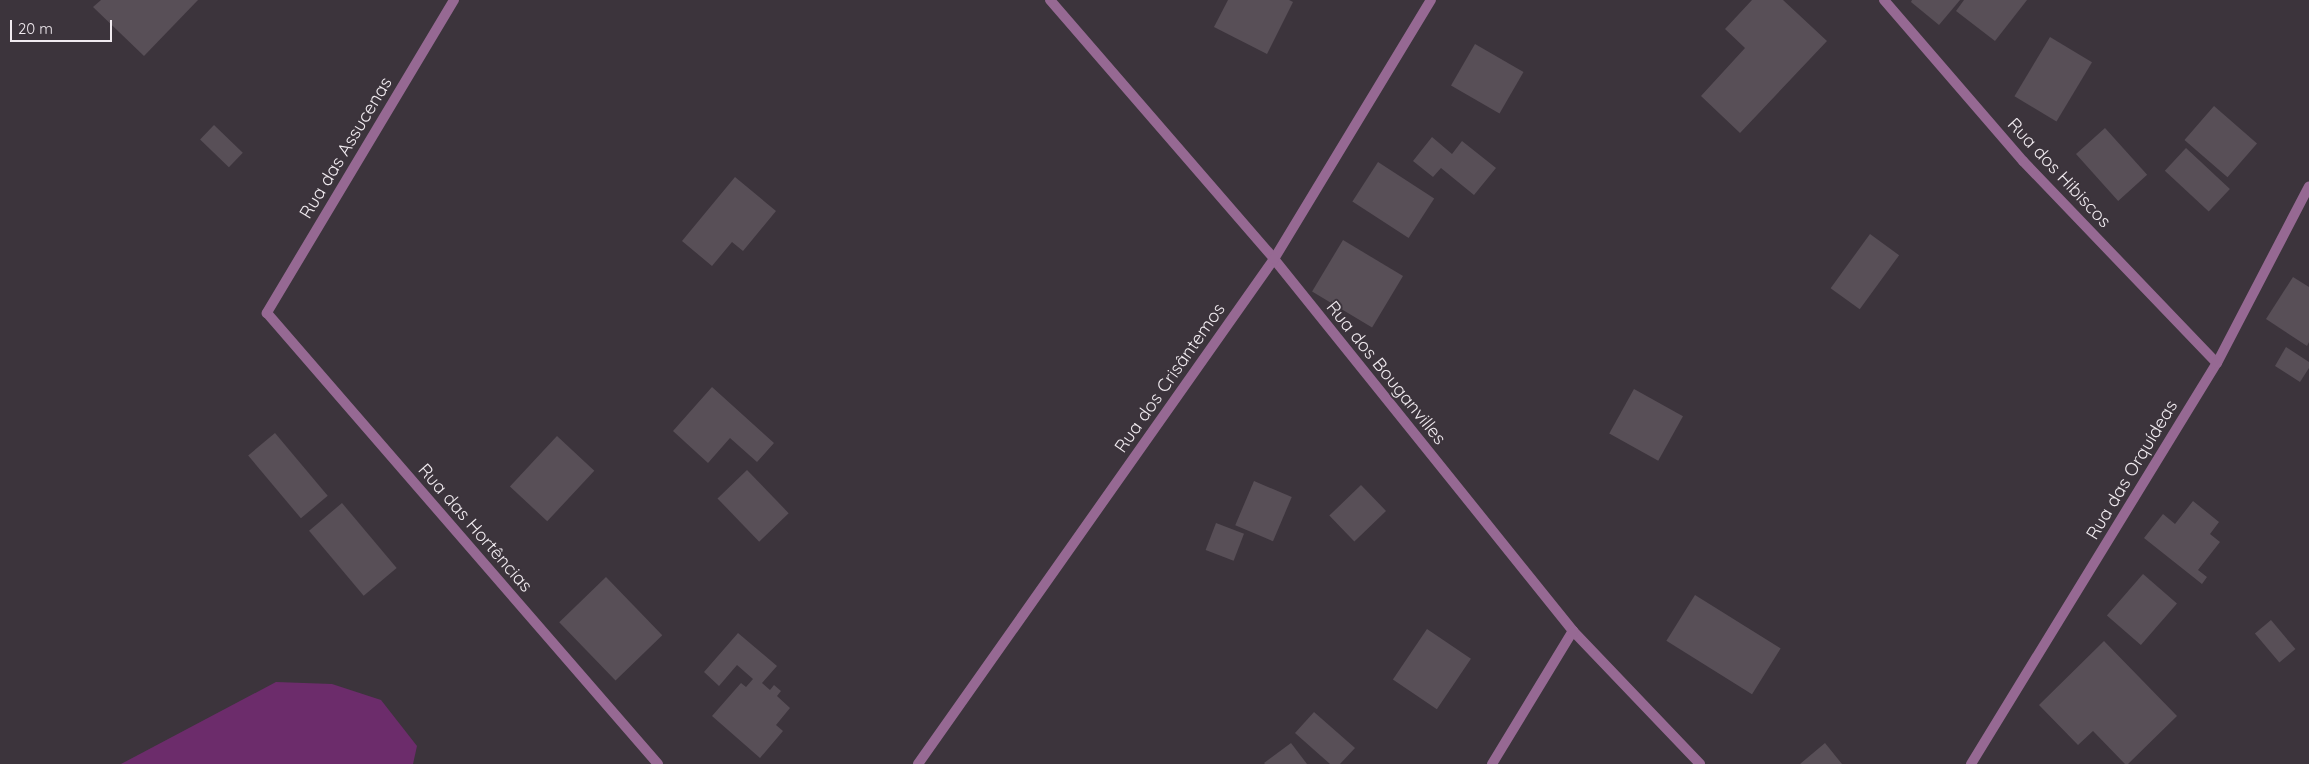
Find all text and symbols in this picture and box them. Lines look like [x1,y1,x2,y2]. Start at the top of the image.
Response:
scale bar [12,10,115,42]
text: 20 m [18,19,53,38]
street label: Rua das Assucenas [295,73,397,223]
street label: Rua dos Hibiscos [2003,114,2115,232]
street label: Rua dos Bouganvilles [1322,297,1450,449]
street label: Rua dos Crisântemos [1110,299,1230,457]
street label: Rua das Orquídeas [2082,396,2182,544]
street label: Rua das Hortências [413,459,537,597]

